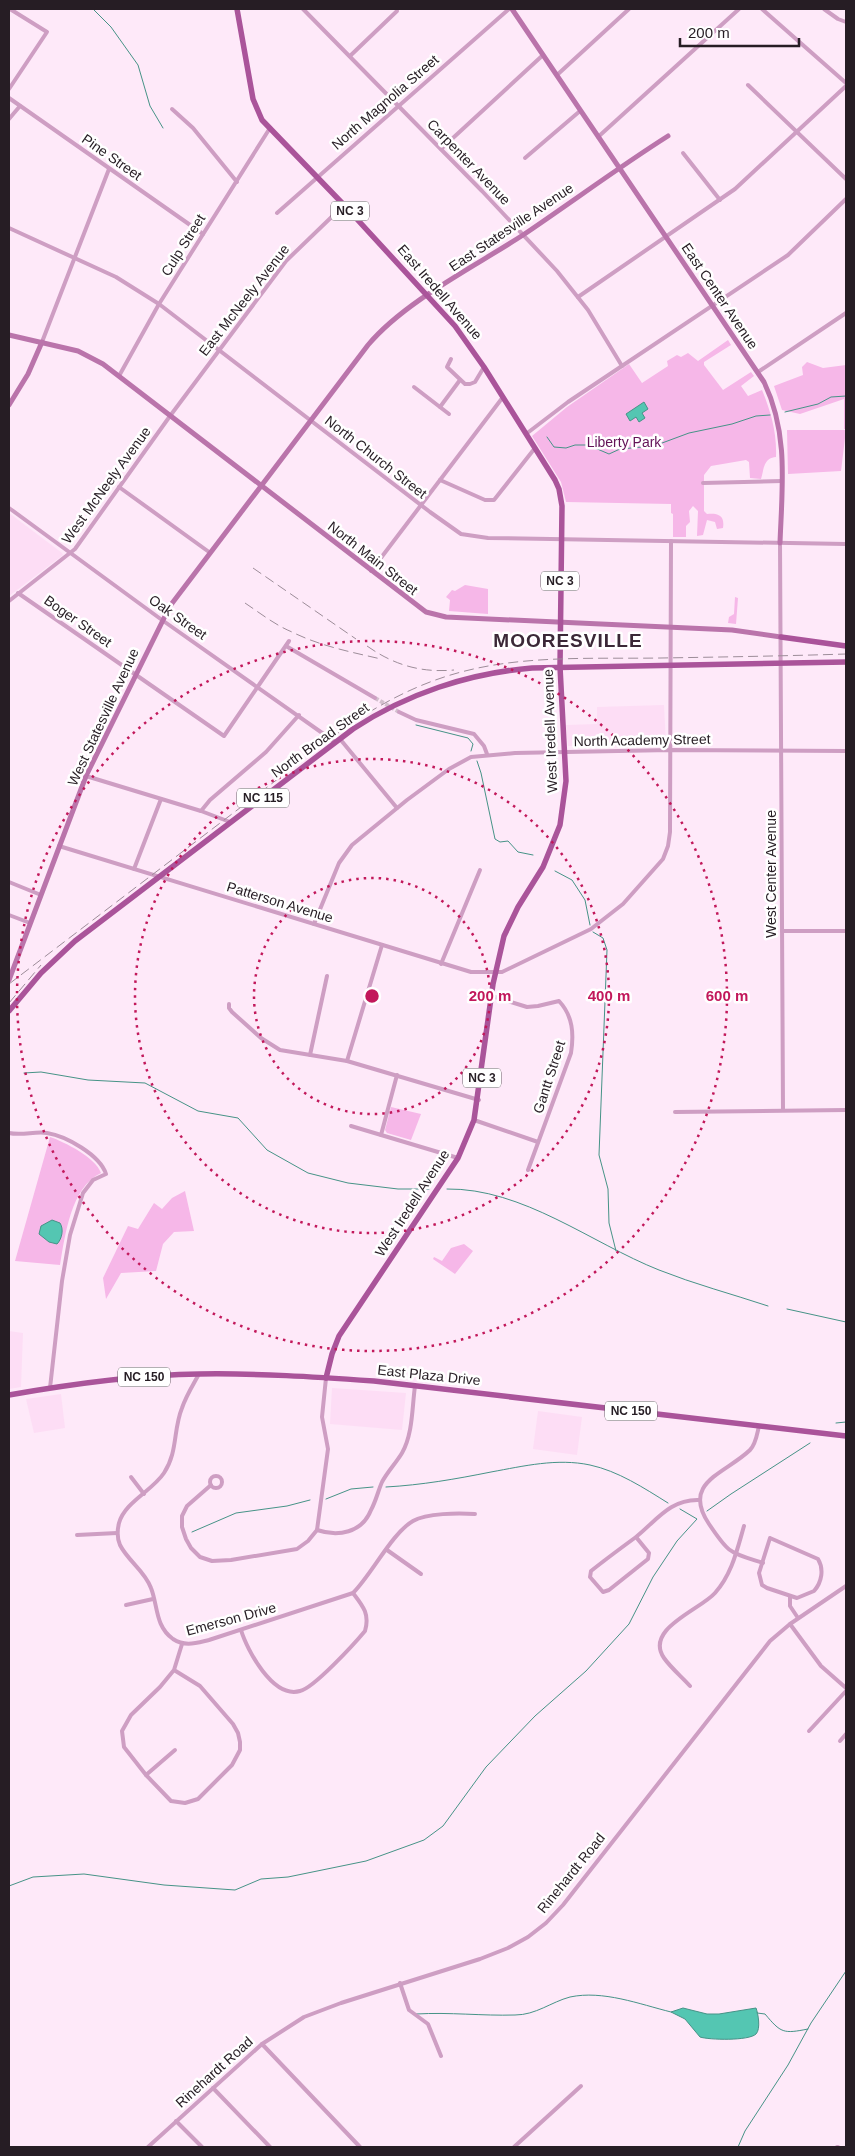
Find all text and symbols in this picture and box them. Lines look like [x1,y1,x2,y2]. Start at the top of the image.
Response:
scale bar [680,15,799,47]
text: 200 m [688,24,730,41]
street label: North Magnolia Street [328,51,442,153]
street label: Carpenter Avenue [424,116,514,208]
street label: Pine Street [79,131,145,183]
street label: East Statesville Avenue [446,179,576,274]
road number: NC 3 [331,202,369,220]
street label: Culp Street [158,211,208,279]
street label: East Center Avenue [679,240,761,352]
street label: East McNeely Avenue [196,241,293,359]
street label: East Iredell Avenue [394,241,486,343]
street label: North Church Street [322,412,430,502]
street label: West McNeely Avenue [58,423,154,546]
park label: Liberty Park [587,434,662,450]
street label: North Main Street [325,518,421,598]
road number: NC 3 [541,572,579,590]
street label: Oak Street [146,591,210,643]
street label: Boger Street [41,592,115,650]
district label: MOORESVILLE [493,630,643,651]
street label: West Statesville Avenue [64,646,142,788]
street label: West Iredell Avenue [540,669,560,793]
street label: North Broad Street [268,699,372,781]
street label: North Academy Street [573,731,711,749]
road number: NC 115 [237,788,289,808]
street label: West Center Avenue [763,810,779,938]
street label: Patterson Avenue [225,878,335,926]
centre of rings [363,987,381,1005]
text: 200 m [469,987,511,1004]
text: 400 m [588,987,630,1004]
text: 600 m [706,987,748,1004]
street label: Gantt Street [530,1039,568,1115]
road number: NC 3 [463,1068,501,1088]
street label: West Iredell Avenue [372,1146,453,1259]
street label: East Plaza Drive [377,1362,482,1388]
road number: NC 150 [118,1368,170,1386]
road number: NC 150 [605,1402,657,1420]
street label: Emerson Drive [184,1599,278,1639]
street label: Rinehardt Road [534,1830,608,1916]
street label: Rinehardt Road [172,2033,256,2111]

